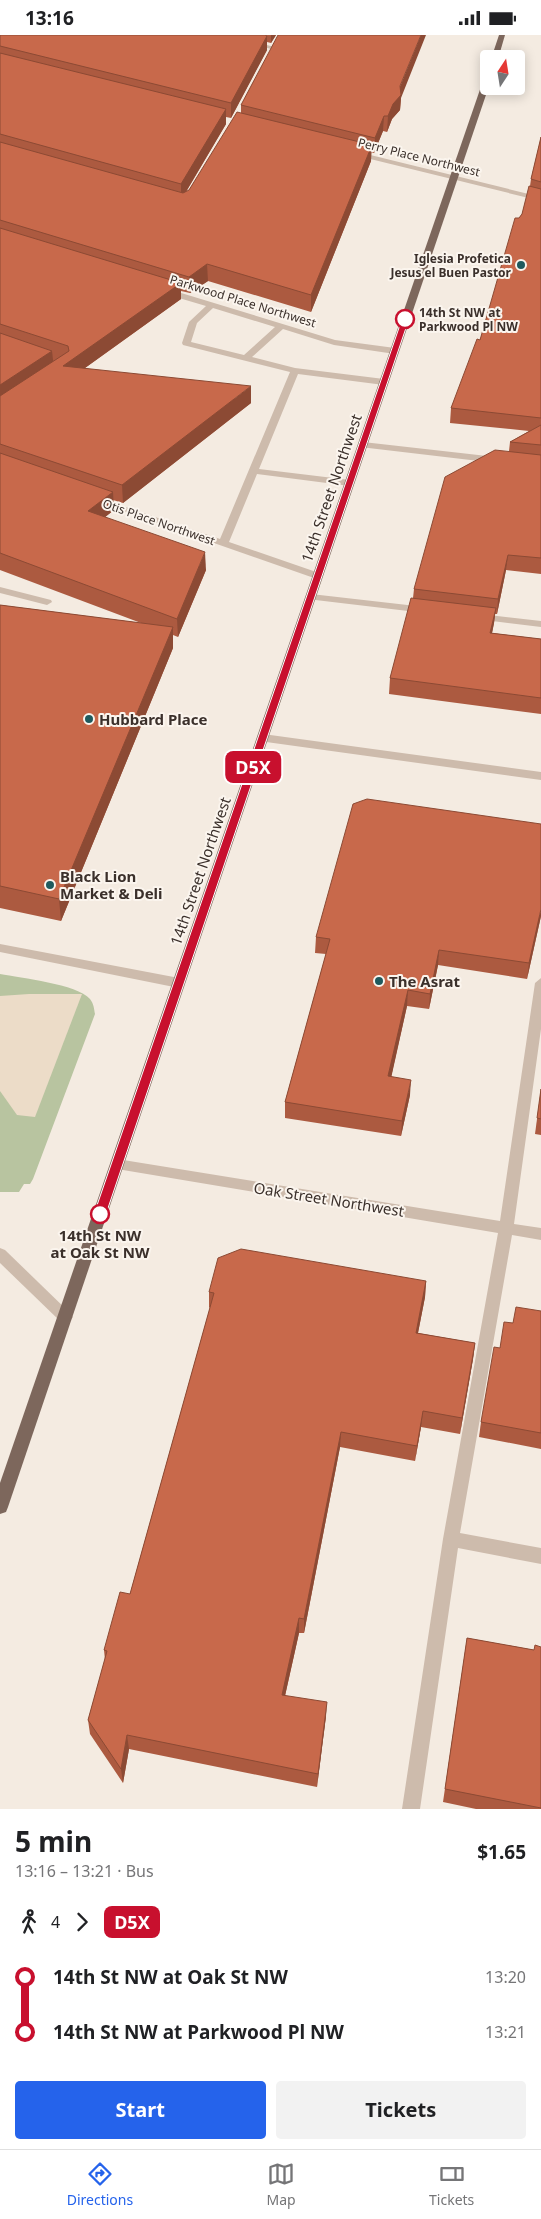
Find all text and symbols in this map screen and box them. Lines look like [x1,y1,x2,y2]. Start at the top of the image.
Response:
text: 13:16 [25,5,74,31]
north arrow [480,50,525,95]
map controls [480,50,525,95]
street label: Perry Place Northwest [356,134,482,181]
place label: Iglesia Profetica Jesus el Buen Pastor [389,250,512,281]
marker: Iglesia Profetica Jesus el Buen Pastor [515,259,527,271]
street label: Parkwood Place Northwest [168,271,319,332]
place label: 14th St NW at Parkwood Pl NW [419,304,518,335]
marker: 14th St NW at Parkwood Pl NW [395,309,415,329]
street label: 14th Street Northwest [296,411,366,565]
street label: Otis Place Northwest [101,495,218,549]
place label: Hubbard Place [99,709,207,729]
marker: Hubbard Place [83,713,95,725]
line badge: D5X [224,751,282,783]
text: D5X [235,755,271,779]
street label: 14th Street Northwest [165,794,235,948]
place label: Black Lion Market & Deli [60,866,163,903]
marker: Black Lion Market & Deli [44,879,56,891]
place label: The Asrat [389,971,461,991]
marker: The Asrat [373,975,385,987]
street label: Oak Street Northwest [252,1177,406,1221]
marker: 14th St NW at Oak St NW [90,1204,110,1224]
place label: 14th St NW at Oak St NW [51,1225,150,1262]
text: 5 min [15,1822,92,1860]
text: $1.65 [477,1839,526,1865]
text: 13:16 – 13:21 · Bus [15,1860,154,1882]
icon: walk [15,1908,43,1936]
icon: forward [68,1908,96,1936]
text: D5X [114,1910,150,1934]
text: 4 [51,1911,60,1933]
text: 14th St NW at Oak St NW [53,1964,288,1990]
text: 13:20 [485,1966,526,1988]
text: 14th St NW at Parkwood Pl NW [53,2019,344,2045]
text: 13:21 [485,2021,526,2043]
button: Start [15,2081,266,2139]
button: Tickets [276,2081,526,2139]
tab: Directions [67,2160,133,2209]
tab: Map [267,2160,296,2209]
tab: Tickets [429,2160,474,2209]

